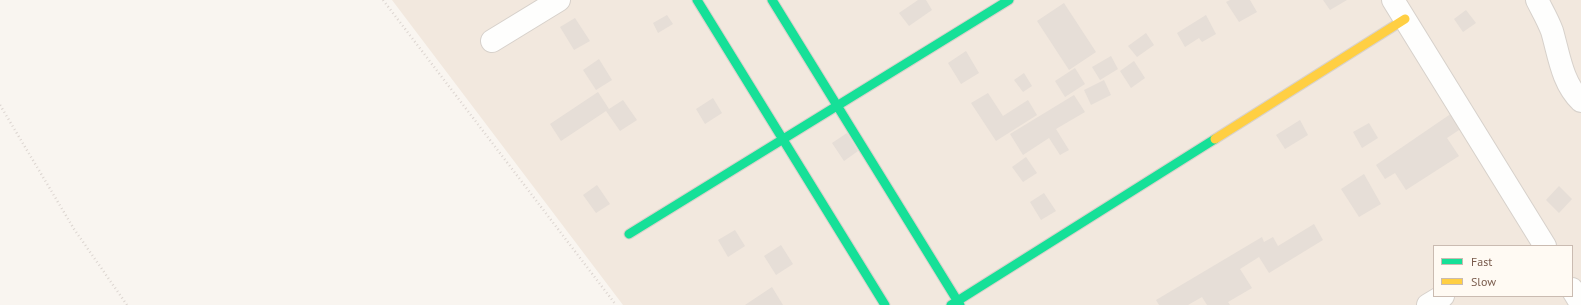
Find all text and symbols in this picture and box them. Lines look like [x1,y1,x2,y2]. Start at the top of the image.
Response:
legend [1433,245,1573,297]
text: Fast [1471,254,1492,269]
text: Slow [1471,274,1496,289]

